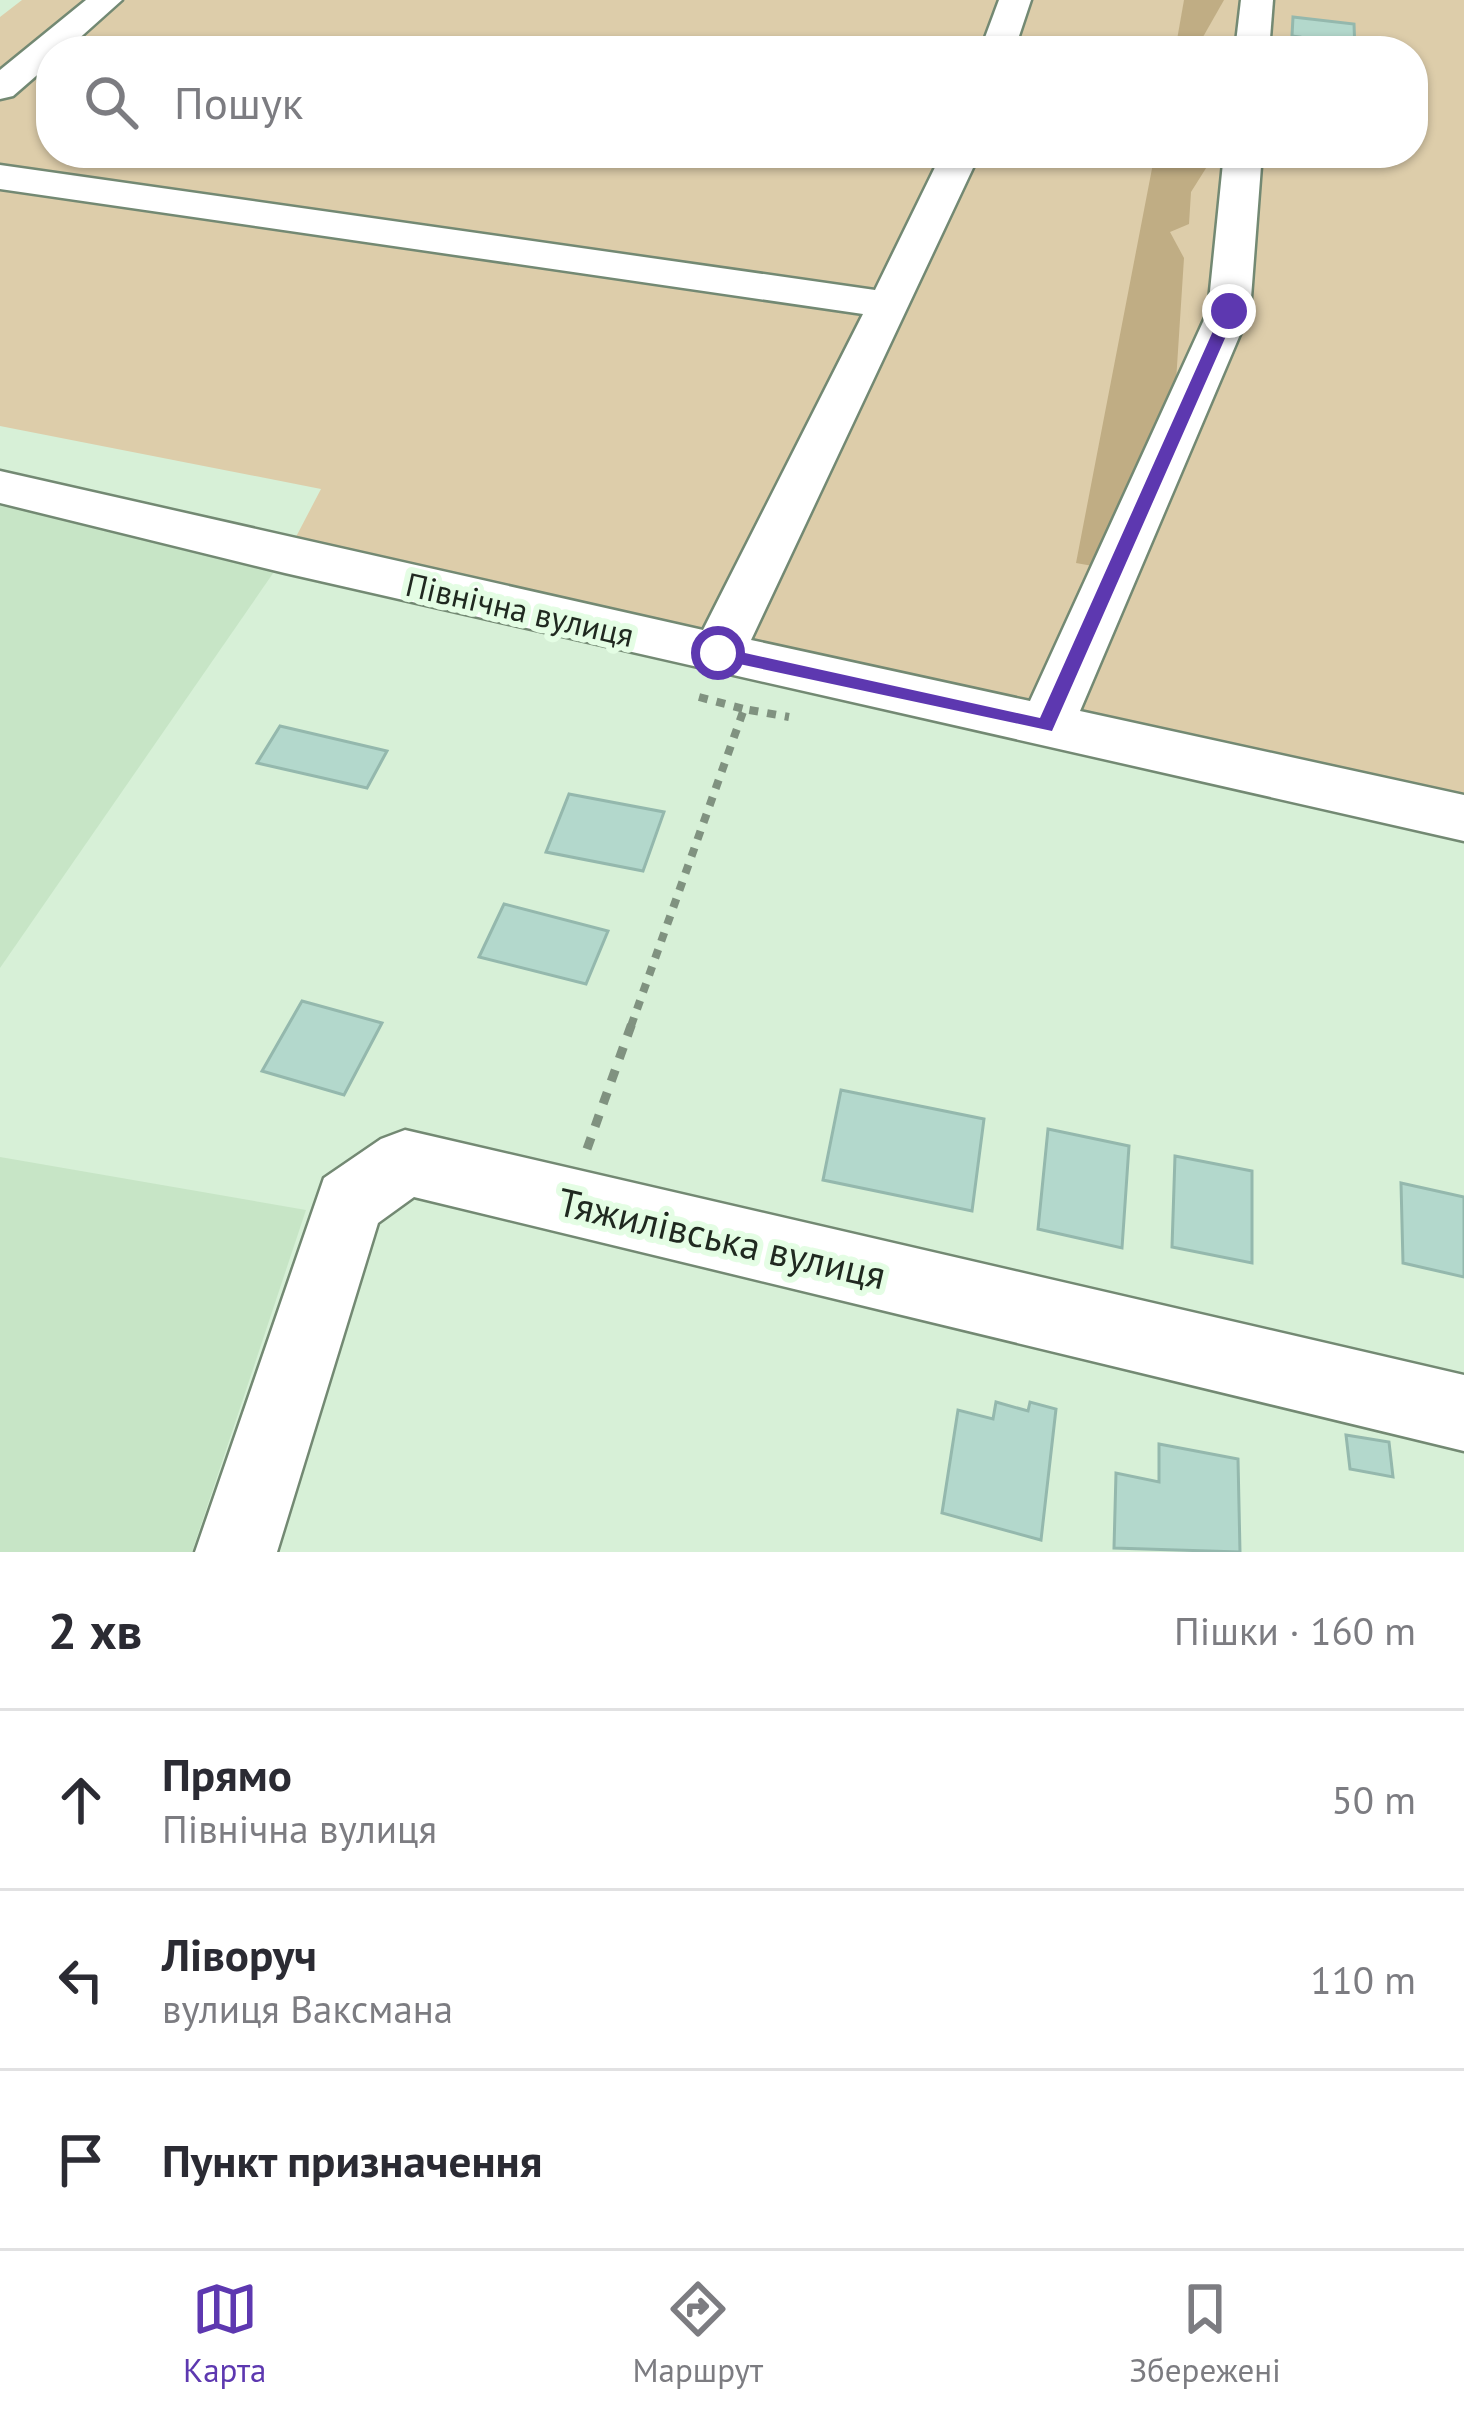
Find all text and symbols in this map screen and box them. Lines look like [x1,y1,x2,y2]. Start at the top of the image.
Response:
search box [36,36,1428,168]
icon: search [78,69,144,135]
text: Пошук [174,73,303,131]
route end [1202,284,1256,338]
street label: Північна вулиця [402,562,638,656]
route start [691,626,745,680]
street label: Тяжилівська вулиця [553,1176,891,1300]
text: 2 хв [48,1597,142,1663]
text: Пішки · 160 m [1174,1605,1416,1656]
text: Прямо [162,1745,292,1803]
icon: ahead [48,1767,114,1833]
text: 50 m [1331,1774,1416,1825]
text: Північна вулиця [162,1803,437,1854]
text: Ліворуч [162,1925,317,1983]
icon: left [48,1947,114,2013]
text: 110 m [1310,1954,1416,2005]
text: вулиця Ваксмана [162,1983,453,2034]
icon: arrive [48,2127,114,2193]
text: Пункт призначення [162,2131,542,2189]
tab: Карта [183,2276,266,2391]
tab: Маршрут [633,2276,763,2391]
tab: Збережені [1129,2276,1281,2391]

